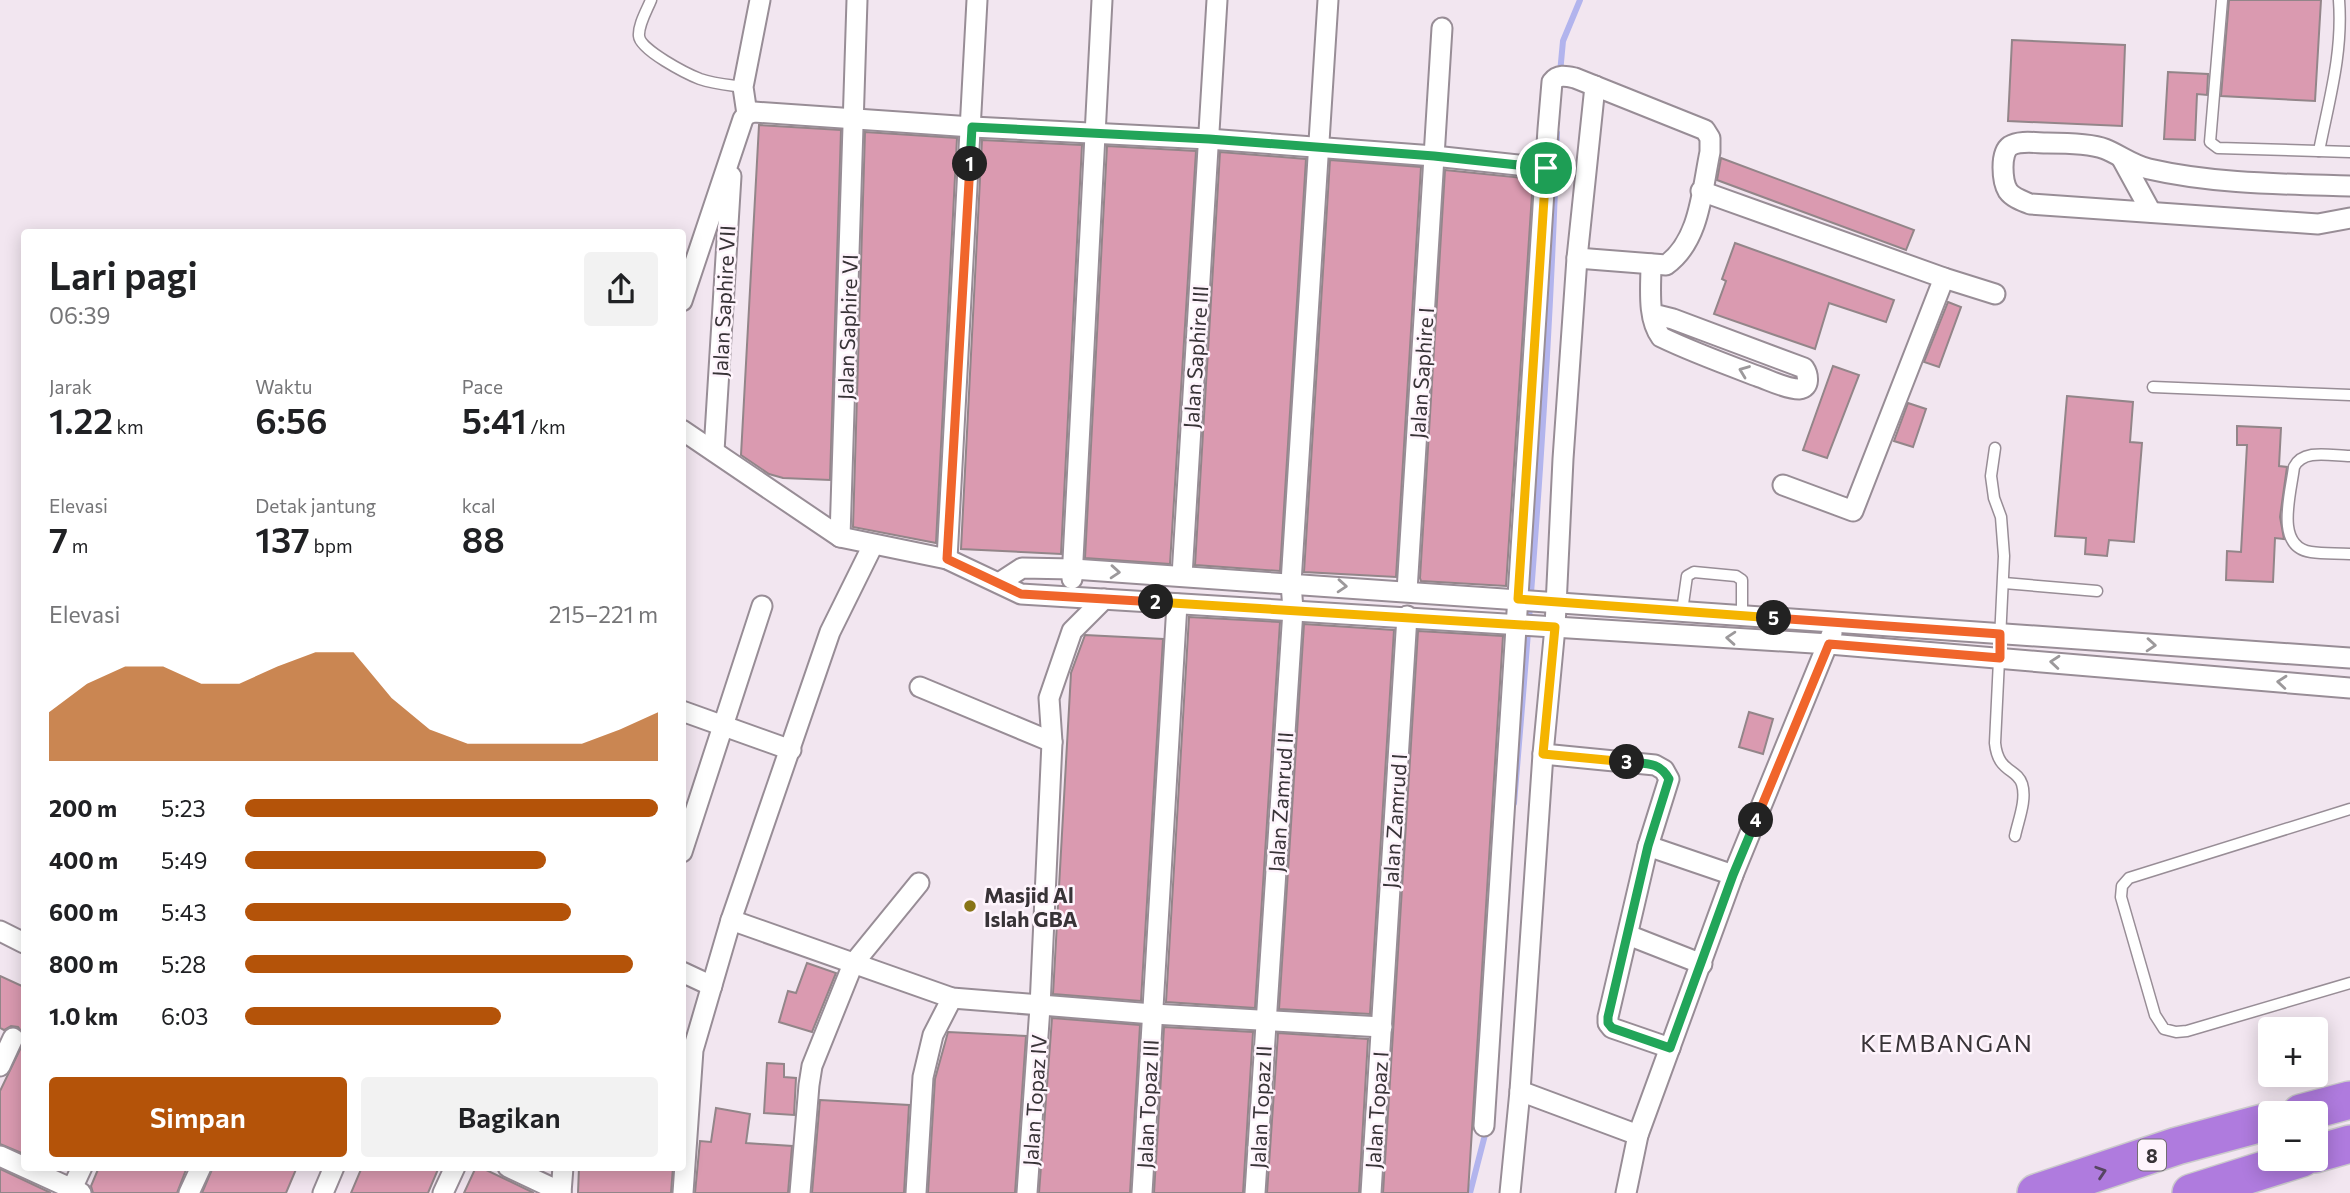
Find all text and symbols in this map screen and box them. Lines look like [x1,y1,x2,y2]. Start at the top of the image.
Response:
pin [1516,138,1576,198]
pin: 1 [953,146,988,182]
icon: arrive [1527,149,1565,187]
text: 1 [965,152,974,175]
street label: Jalan Saphire VII [707,224,739,378]
text: Lari pagi [49,251,198,298]
button: share [584,252,658,326]
street label: Jalan Saphire VI [832,254,862,400]
street label: Jalan Saphire III [1178,285,1212,429]
text: 06:39 [49,301,110,329]
street label: Jalan Saphire I [1404,306,1438,440]
one-way arrow [1739,365,1751,379]
text: Jarak [49,375,92,398]
text: Waktu [255,375,312,398]
text: Pace [462,375,503,398]
text: 1.22 [49,398,113,441]
text: 6:56 [255,398,328,441]
text: 5:41 [462,398,527,441]
text: km [113,415,143,438]
text: /km [527,415,566,438]
text: Elevasi [49,494,108,517]
text: Detak jantung [255,494,376,517]
text: kcal [462,494,496,517]
text: 7 [49,517,68,560]
text: 137 [255,517,310,560]
text: 88 [462,517,505,560]
text: m [68,534,88,557]
text: bpm [310,534,353,557]
one-way arrow [1110,564,1121,579]
one-way arrow [1337,579,1348,594]
pin: 2 [1138,584,1174,620]
text: 2 [1150,590,1161,613]
text: Elevasi [49,600,120,628]
text: 215–221 m [549,600,658,628]
pin: 5 [1756,600,1792,636]
text: 5 [1768,606,1779,629]
one-way arrow [1725,630,1736,645]
one-way arrow [2146,637,2157,652]
one-way arrow [2050,655,2061,670]
one-way arrow [2276,675,2287,690]
street label: Jalan Zamrud II [1263,731,1297,873]
pin: 3 [1610,744,1644,780]
text: 3 [1621,750,1632,773]
street label: Jalan Zamrud I [1377,753,1411,889]
text: 200 m [49,794,117,822]
text: 5:23 [161,794,206,822]
pin: 4 [1738,802,1774,838]
text: 4 [1750,808,1761,831]
text: 400 m [49,846,118,874]
text: 5:49 [161,846,207,874]
place label: Masjid Al Islah GBA [984,882,1078,931]
text: 600 m [49,898,118,926]
text: 5:43 [161,898,207,926]
marker: Masjid Al Islah GBA [962,898,978,914]
text: 800 m [49,950,118,978]
text: 5:28 [161,950,206,978]
text: 1.0 km [49,1002,118,1030]
text: 6:03 [161,1002,208,1030]
map controls [2258,1017,2328,1171]
button: + [2258,1017,2328,1087]
district label: KEMBANGAN [1860,1028,2034,1057]
street label: Jalan Topaz IV [1017,1033,1051,1167]
street label: Jalan Topaz III [1131,1039,1163,1169]
street label: Jalan Topaz II [1244,1045,1276,1169]
street label: Jalan Topaz I [1359,1050,1393,1170]
button: Simpan [49,1077,347,1157]
button: Bagikan [361,1077,658,1157]
button: − [2258,1101,2328,1171]
road number: 8 [2138,1140,2166,1170]
one-way arrow [2094,1166,2106,1180]

